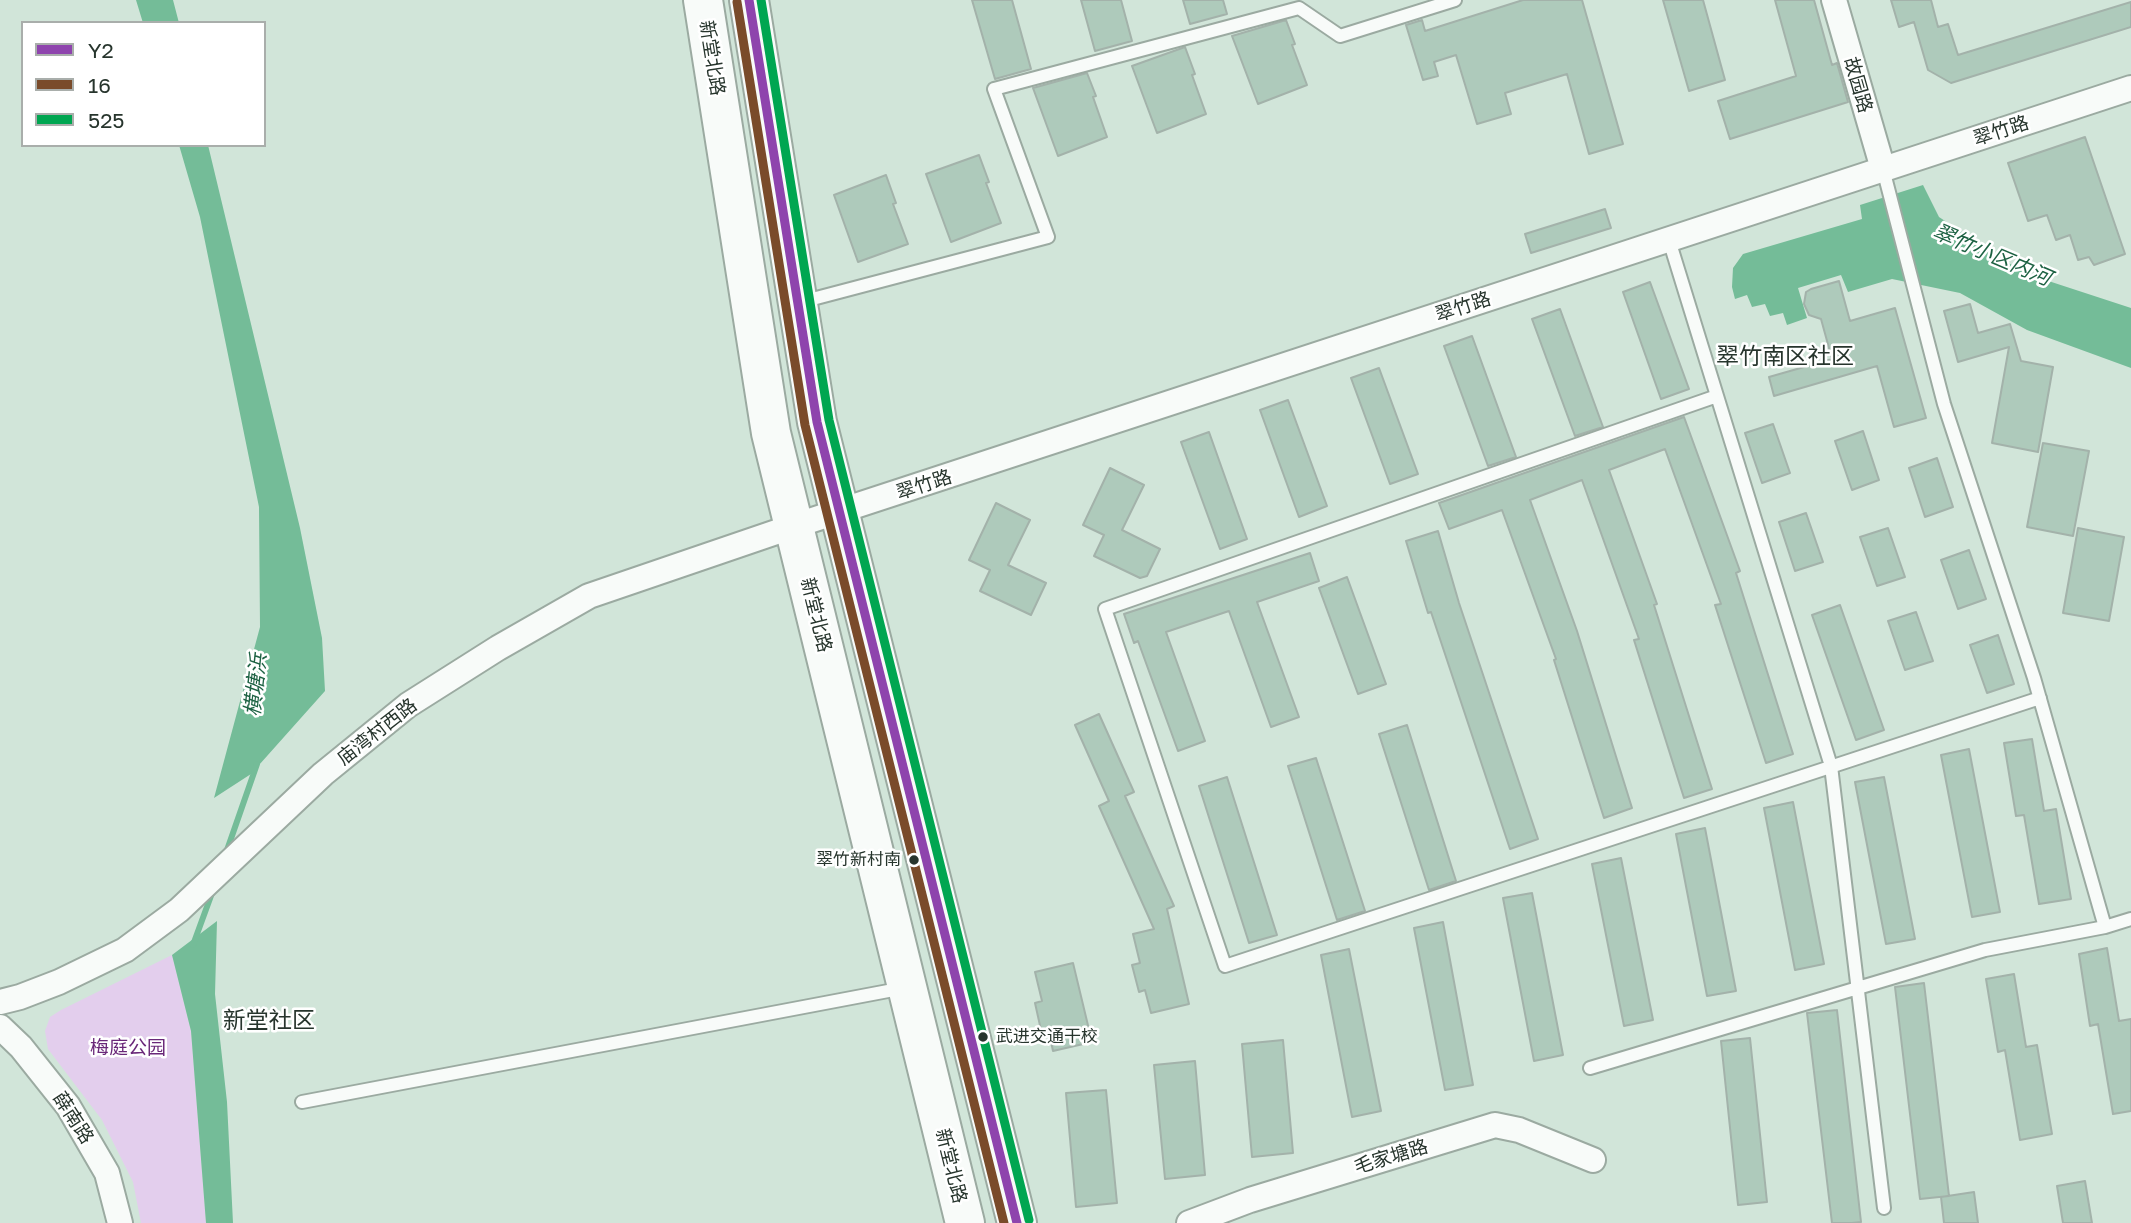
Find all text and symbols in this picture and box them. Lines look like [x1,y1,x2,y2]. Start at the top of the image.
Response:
street label: 新堂北路 [695,19,729,97]
legend [21,21,266,147]
text: Y2 [88,37,114,63]
street label: 故园路 [1839,54,1877,116]
text: 16 [88,72,111,98]
text: 525 [88,107,125,133]
street label: 翠竹路 [1970,111,2032,151]
water label: 翠竹小区内河 [1929,219,2055,291]
street label: 翠竹路 [1432,287,1494,327]
district label: 翠竹南区社区 [1716,343,1854,371]
street label: 翠竹路 [893,465,955,505]
street label: 新堂北路 [796,575,836,655]
water label: 横塘浜 [240,652,272,718]
street label: 庙湾村西路 [333,694,421,770]
place label: 翠竹新村南 [816,850,901,870]
marker: 翠竹新村南 [907,853,921,867]
district label: 新堂社区 [223,1007,315,1035]
place label: 武进交通干校 [996,1027,1098,1047]
marker: 武进交通干校 [976,1030,990,1044]
park label: 梅庭公园 [90,1037,166,1059]
street label: 薛南路 [48,1088,98,1148]
street label: 新堂北路 [931,1126,971,1206]
street label: 毛家塘路 [1351,1135,1431,1179]

